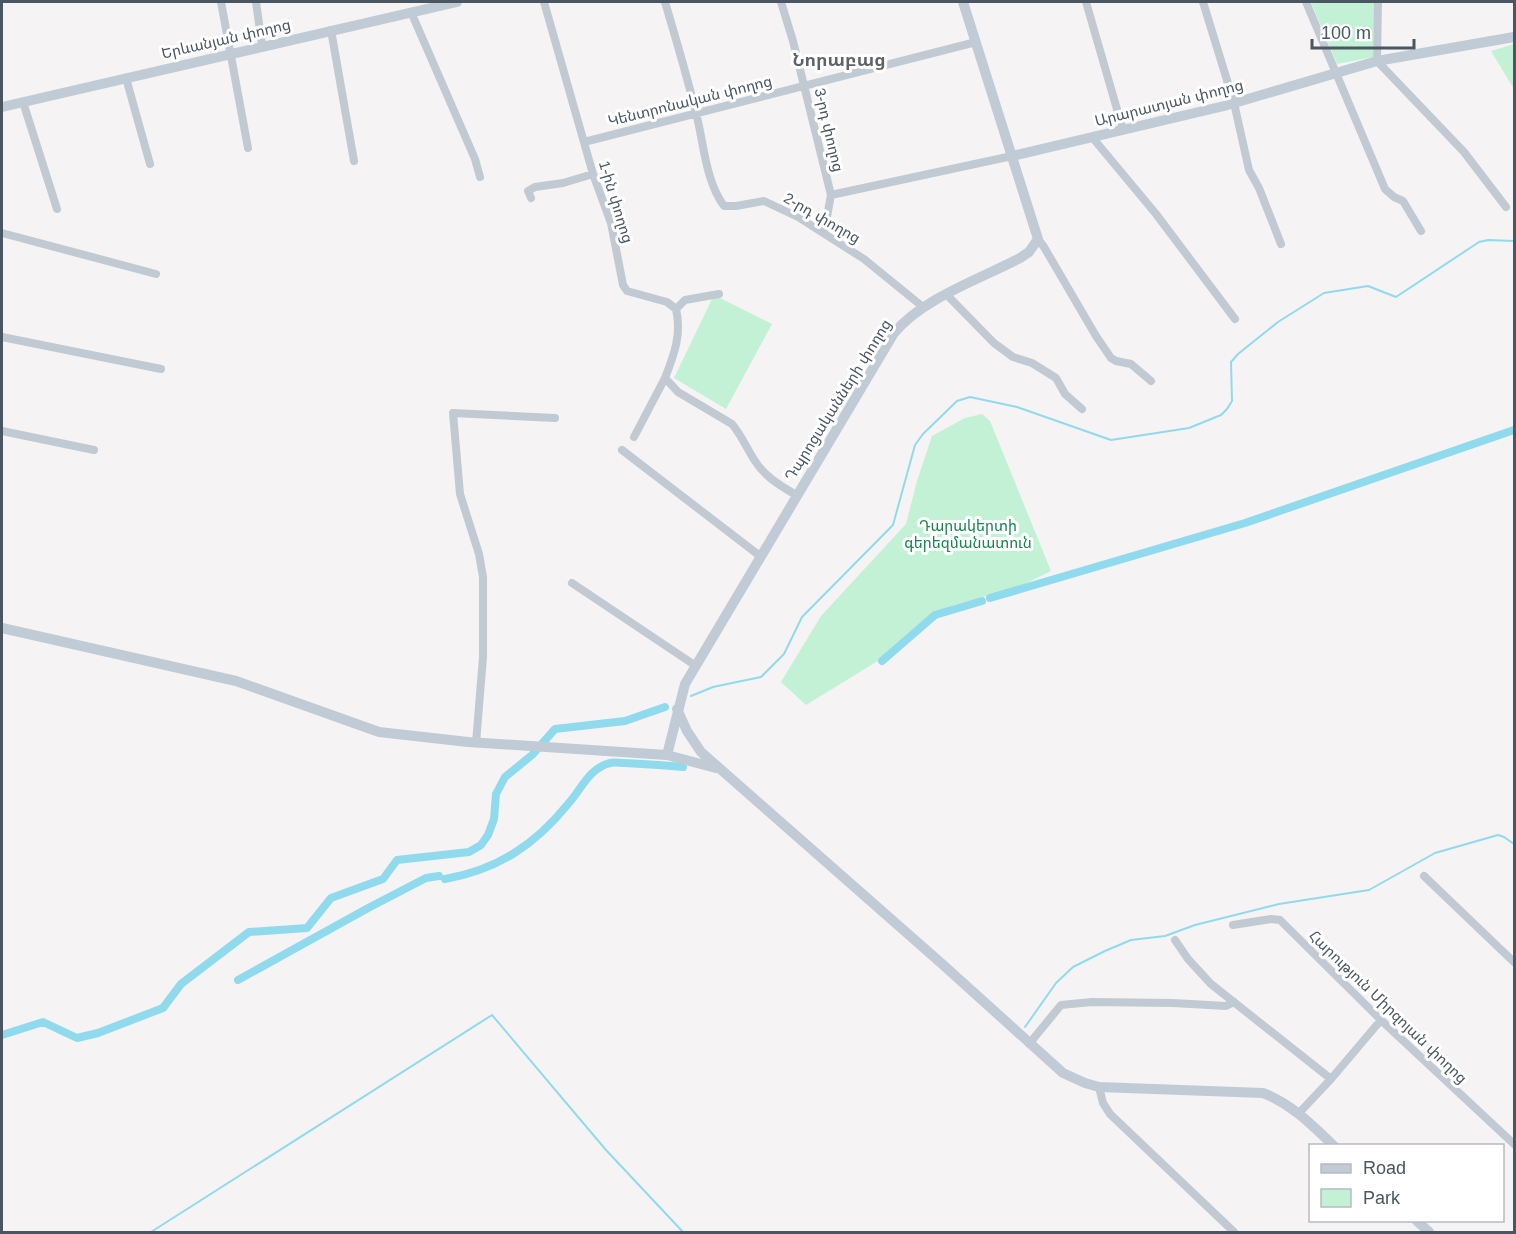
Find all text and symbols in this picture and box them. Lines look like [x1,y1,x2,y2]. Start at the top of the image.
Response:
scale bar [1312,12,1414,50]
street label: Երևանյան փողոց [160,15,292,63]
text: 100 m [1321,23,1371,43]
district label: Նորաբաց [792,50,886,70]
street label: Կենտրոնական փողոց [606,72,774,130]
street label: Արարատյան փողոց [1093,76,1245,130]
street label: 3-րդ փողոց [811,86,847,174]
street label: 1-ին փողոց [595,159,637,245]
street label: 2-րդ փողոց [780,189,864,247]
street label: Դպրոցականների փողոց [781,316,895,484]
park label: Դարակերտի գերեզմանատուն [904,517,1032,552]
street label: Հարություն Միրզոյան փողոց [1305,927,1471,1087]
legend [1309,1144,1504,1222]
text: Road [1363,1158,1406,1178]
text: Park [1363,1188,1401,1208]

